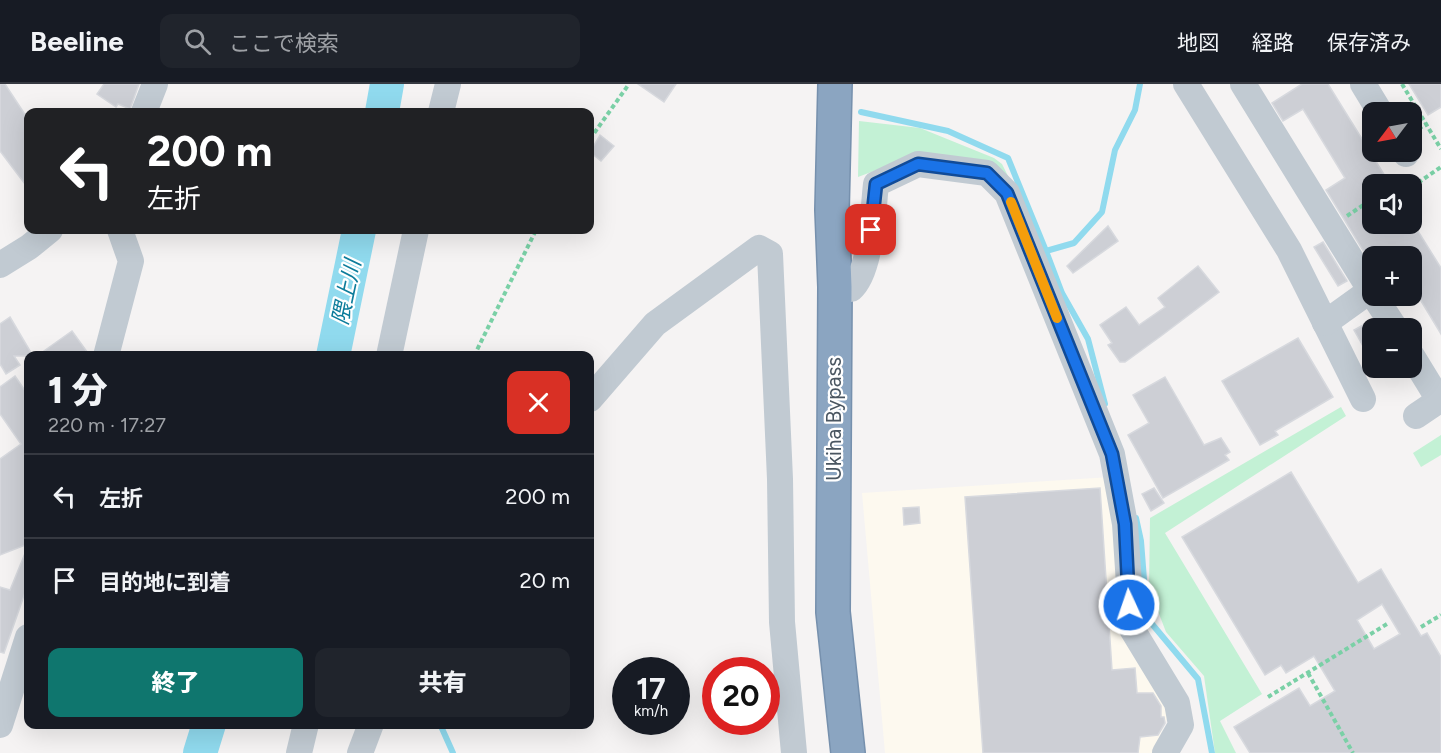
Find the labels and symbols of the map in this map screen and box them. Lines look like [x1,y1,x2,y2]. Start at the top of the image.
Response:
north arrow [1362,102,1422,162]
pin [845,204,896,255]
water label: 隈上川 [326,255,367,327]
street label: Ukiha Bypass [821,357,846,481]
position arrow [1097,573,1161,637]
speed limit sign: 20 [702,657,780,735]

